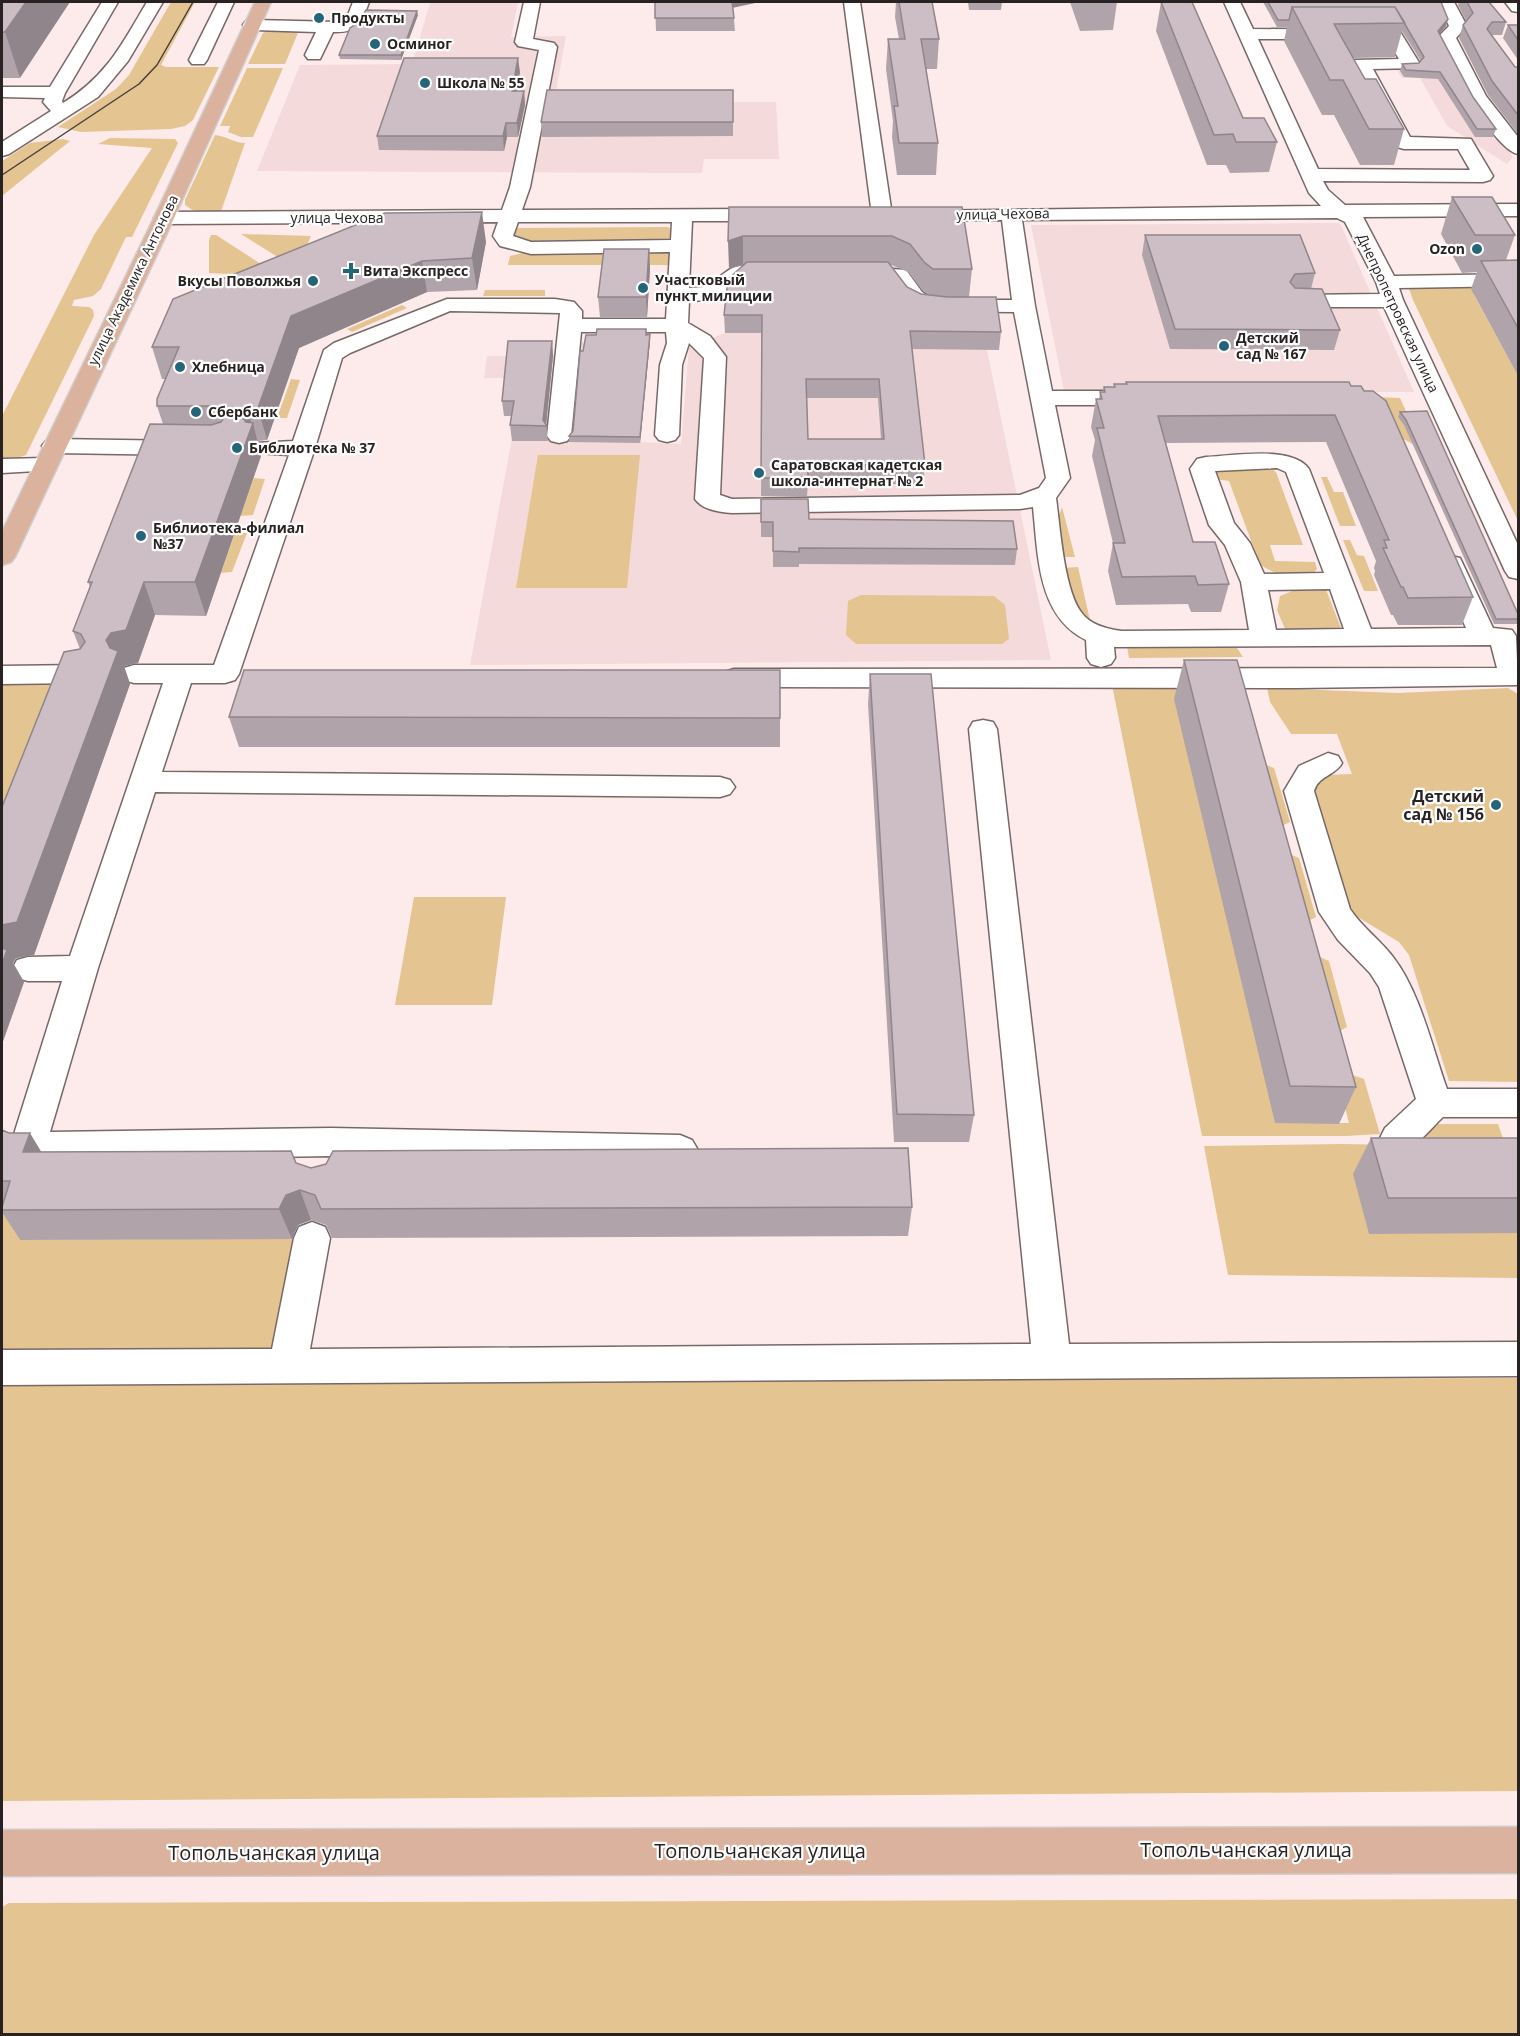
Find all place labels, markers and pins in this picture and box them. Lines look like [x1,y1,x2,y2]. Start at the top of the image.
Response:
place label: Продукты [331,8,405,27]
marker: Продукты [312,11,326,25]
place label: Осминог [387,34,452,53]
marker: Осминог [368,37,382,51]
place label: Школа № 55 [437,73,525,92]
marker: Школа № 55 [418,76,432,90]
place label: Ozon [1429,239,1465,258]
marker: Ozon [1470,242,1484,256]
place label: Вита Экспресс [363,261,468,280]
marker: Вита Экспресс [344,264,358,278]
place label: Участковый пункт милиции [655,270,772,305]
place label: Вкусы Поволжья [178,271,301,290]
marker: Вкусы Поволжья [306,274,320,288]
marker: Участковый пункт милиции [636,281,650,295]
place label: Детский сад № 167 [1236,328,1307,363]
marker: Детский сад № 167 [1217,339,1231,353]
place label: Хлебница [192,357,265,376]
marker: Хлебница [173,360,187,374]
place label: Сбербанк [208,402,278,421]
marker: Сбербанк [189,405,203,419]
place label: Библиотека № 37 [249,438,375,457]
marker: Библиотека № 37 [230,441,244,455]
place label: Саратовская кадетская школа-интернат № 2 [771,455,942,490]
marker: Саратовская кадетская школа-интернат № 2 [752,466,766,480]
place label: Библиотека-филиал №37 [153,518,304,553]
marker: Библиотека-филиал №37 [134,529,148,543]
place label: Детский сад № 156 [1403,785,1484,825]
marker: Детский сад № 156 [1489,798,1503,812]

